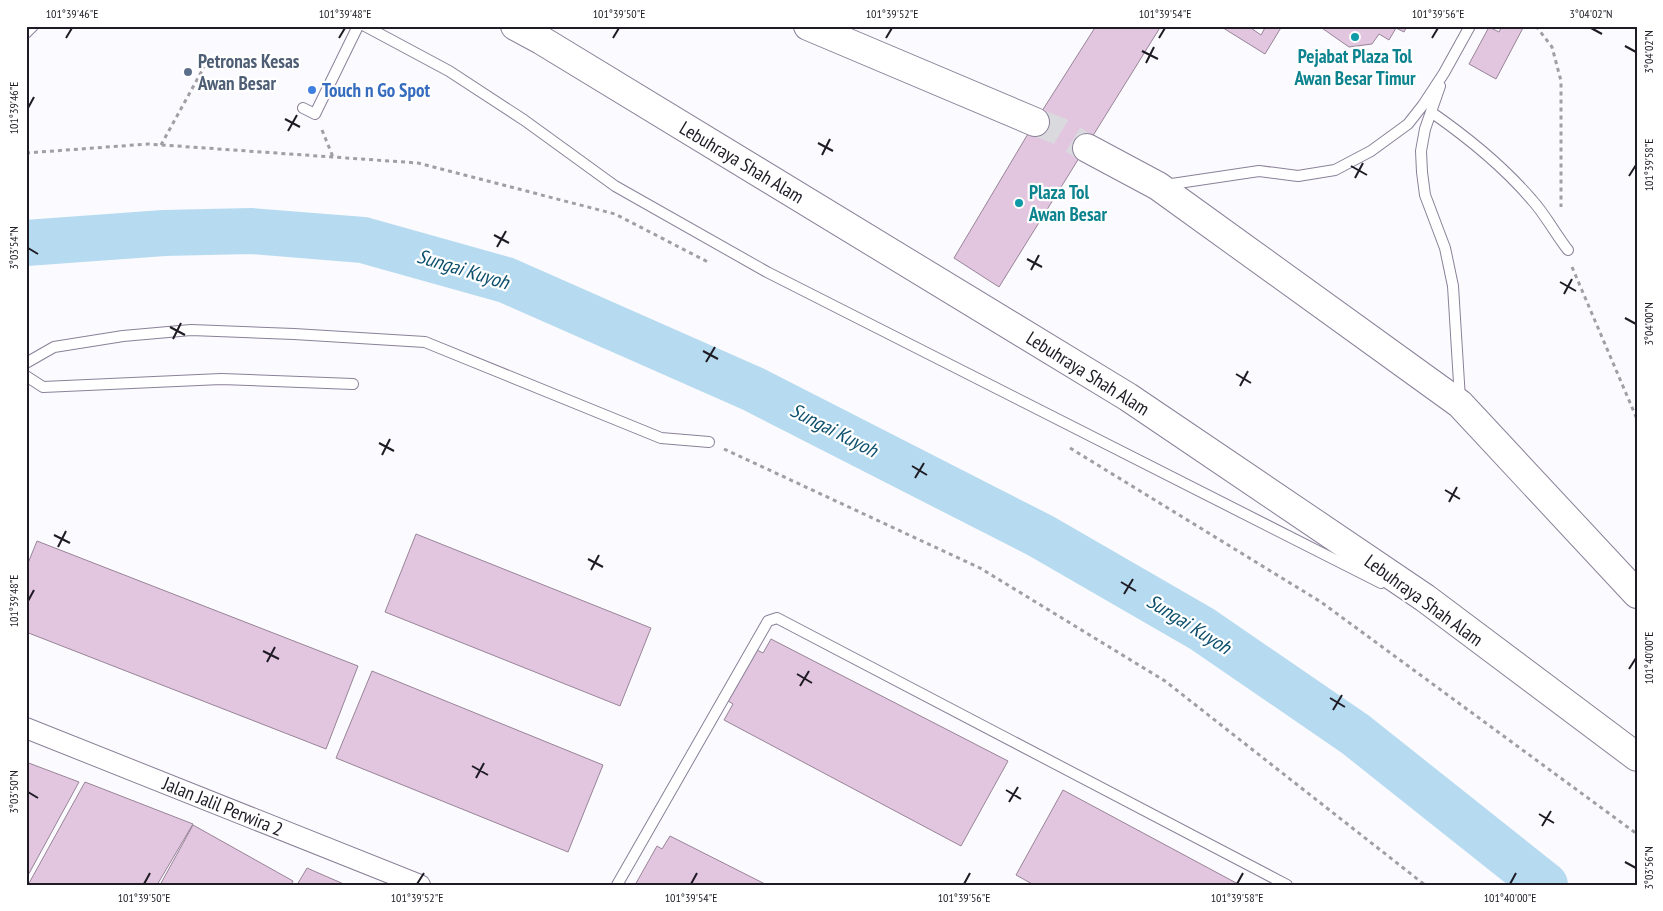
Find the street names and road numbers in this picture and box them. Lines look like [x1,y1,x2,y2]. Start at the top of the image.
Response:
street label: Lebuhraya Shah Alam [676,115,808,209]
street label: Lebuhraya Shah Alam [1022,326,1154,420]
street label: Lebuhraya Shah Alam [1360,549,1488,651]
street label: Jalan Jalil Perwira 2 [158,771,287,841]

